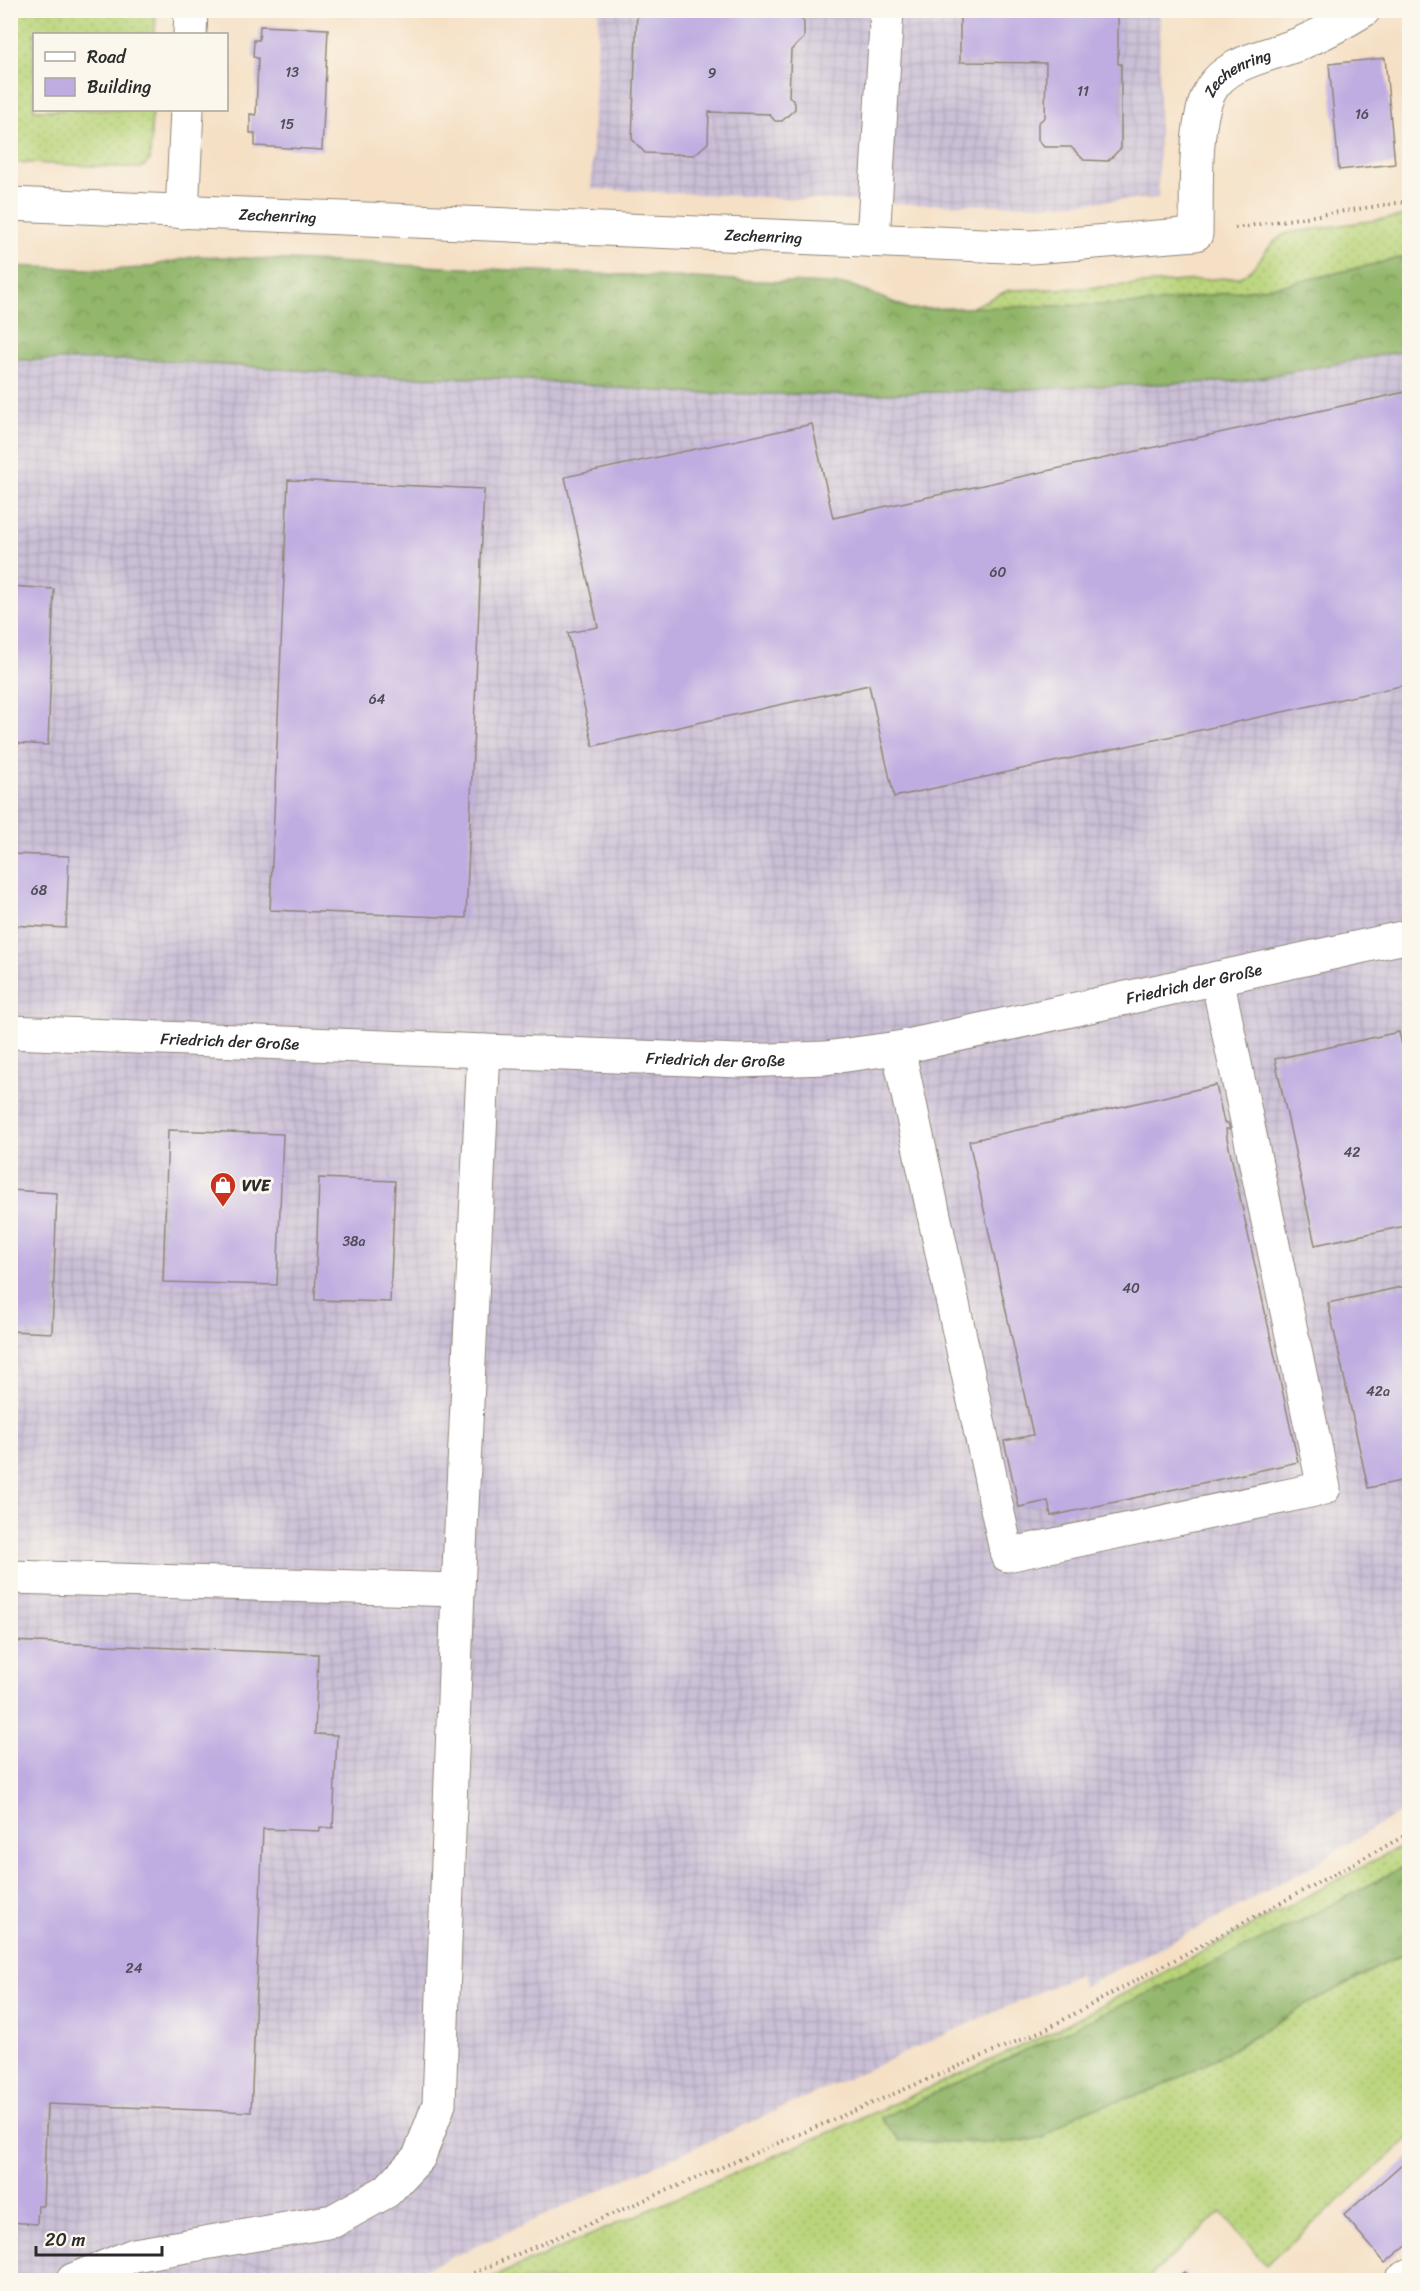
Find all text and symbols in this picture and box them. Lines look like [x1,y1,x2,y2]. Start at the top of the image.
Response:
legend [33,33,228,111]
street label: Zechenring [1195,40,1275,102]
text: Road [87,41,127,73]
house number: 13 [285,60,299,85]
house number: 9 [708,61,717,86]
text: Building [87,71,151,103]
house number: 11 [1077,79,1089,104]
house number: 16 [1355,102,1369,127]
house number: 15 [280,112,295,137]
street label: Zechenring [238,200,317,232]
street label: Zechenring [724,220,803,252]
house number: 60 [990,560,1007,585]
house number: 64 [369,687,386,712]
house number: 68 [31,878,48,903]
street label: Friedrich der Große [1123,955,1265,1013]
street label: Friedrich der Große [160,1024,300,1059]
street label: Friedrich der Große [646,1043,786,1076]
house number: 42 [1344,1140,1360,1165]
shop icon: VVE [208,1170,238,1208]
place label: VVE [242,1171,271,1200]
house number: 38a [342,1229,366,1254]
house number: 40 [1122,1276,1140,1301]
house number: 42a [1366,1379,1390,1404]
house number: 24 [126,1956,143,1981]
scale bar [36,2219,162,2257]
text: 20 m [45,2224,85,2256]

